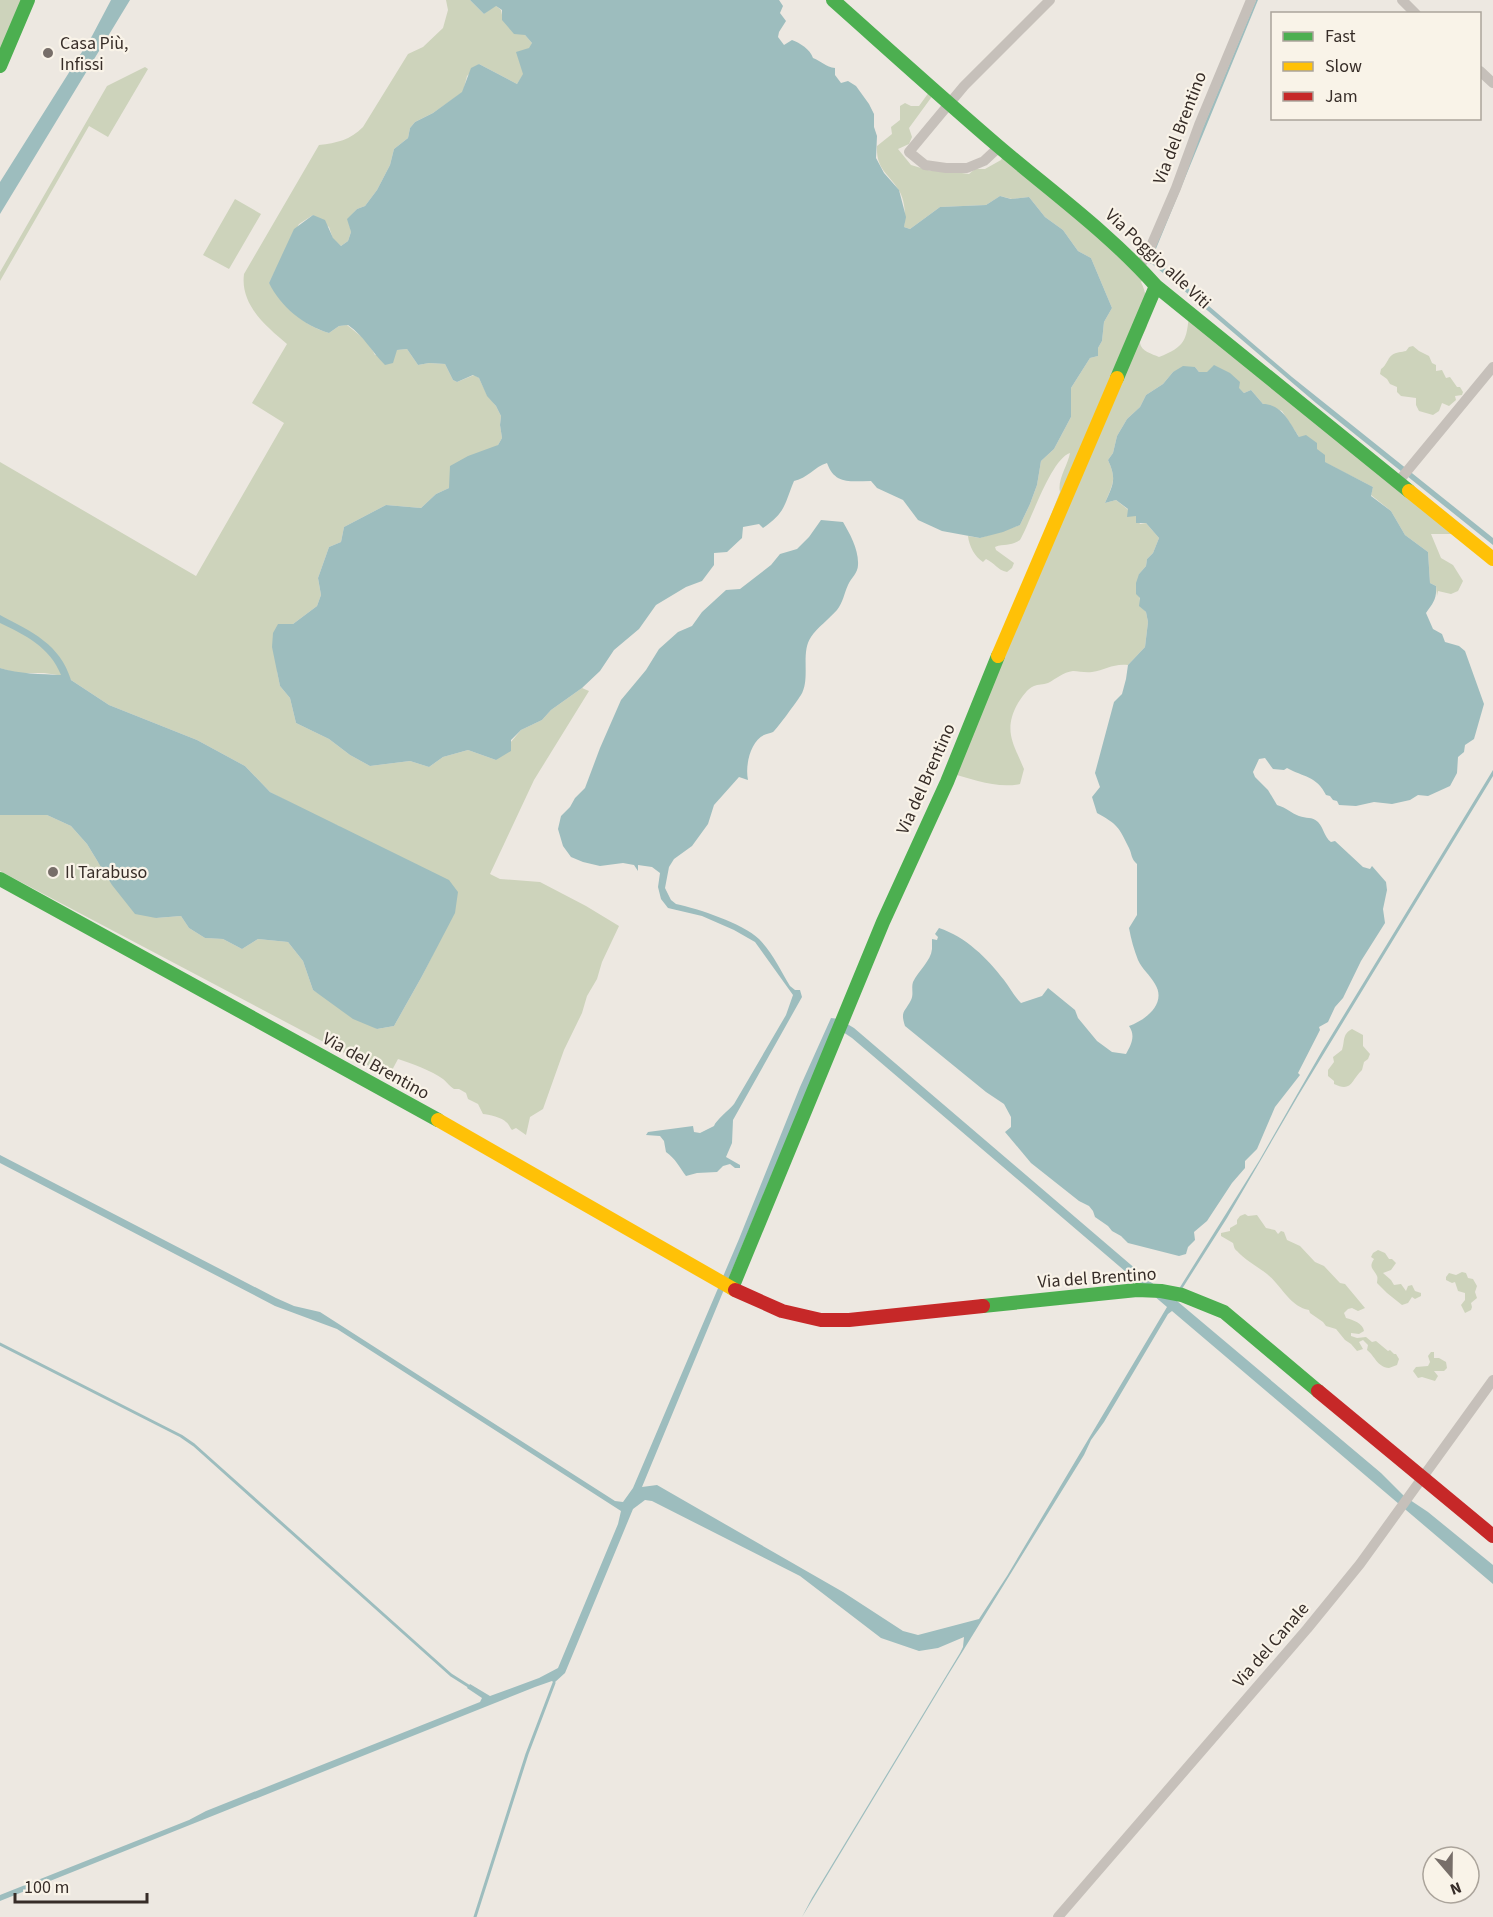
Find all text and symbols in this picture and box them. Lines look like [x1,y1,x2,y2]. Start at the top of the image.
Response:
legend [1271,12,1481,120]
text: Fast [1325,24,1356,49]
place label: Casa Più, Infissi [60,31,128,77]
marker: Casa Più, Infissi [41,46,55,60]
text: Slow [1325,54,1362,79]
street label: Via del Brentino [1147,68,1213,188]
text: Jam [1325,84,1358,109]
street label: Via Poggio alle Viti [1099,203,1217,315]
street label: Via del Brentino [890,720,962,838]
place label: Il Tarabuso [65,860,147,885]
marker: Il Tarabuso [46,865,60,879]
street label: Via del Brentino [318,1026,434,1106]
street label: Via del Brentino [1037,1261,1157,1295]
street label: Via del Canale [1227,1597,1315,1693]
north arrow [1421,1845,1481,1905]
scale bar [15,1866,147,1904]
text: 100 m [24,1875,69,1900]
text: N [1447,1876,1465,1900]

